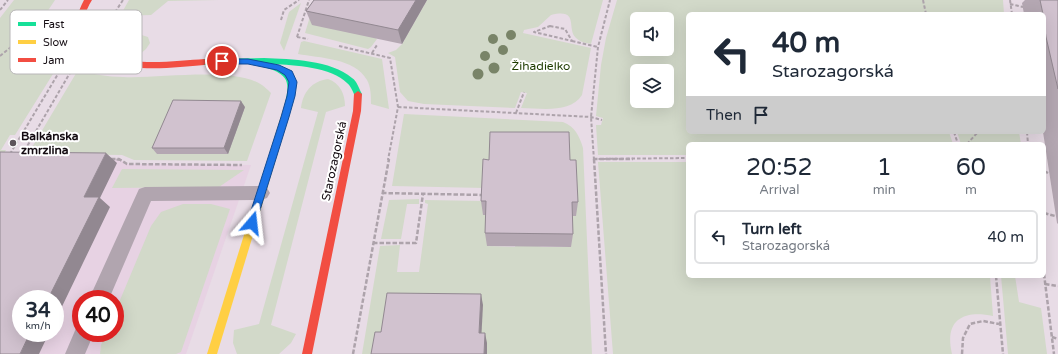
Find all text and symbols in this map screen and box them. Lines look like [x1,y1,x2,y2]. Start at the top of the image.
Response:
legend [10,10,142,74]
map controls [630,12,674,108]
button: sound [630,12,674,56]
text: Fast [43,18,64,31]
text: 40 m [772,26,840,60]
icon: left [706,28,758,80]
text: Slow [43,36,68,49]
pin [205,44,239,78]
icon: arrive [211,50,233,72]
text: Jam [43,54,64,67]
park label: Žihadielko [512,59,570,73]
text: Starozagorská [772,60,894,82]
button: layers [630,64,674,108]
icon: arrive [750,104,772,126]
text: Then [706,106,742,124]
street label: Starozagorská [319,120,349,202]
place label: Balkánska zmrzlina [21,129,79,157]
marker: Balkánska zmrzlina [8,138,18,148]
text: 20:52 [746,153,813,182]
text: 1 [877,153,892,182]
text: 60 [956,153,986,182]
text: Arrival [759,182,799,198]
text: min [873,182,896,198]
text: m [965,182,977,198]
position arrow [231,202,273,244]
text: Turn left [742,220,802,238]
icon: left [708,226,730,248]
text: 40 m [987,228,1024,246]
text: Starozagorská [742,238,830,254]
speed limit sign: 40 [72,290,124,342]
text: 34 [25,299,51,323]
text: km/h [25,320,51,332]

